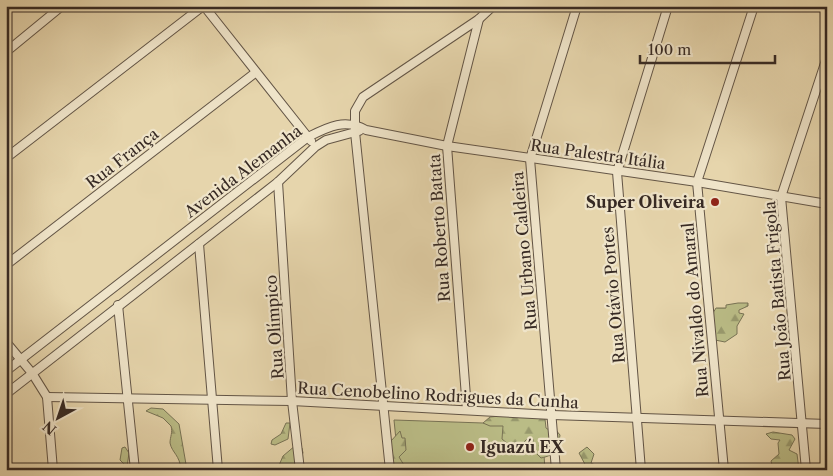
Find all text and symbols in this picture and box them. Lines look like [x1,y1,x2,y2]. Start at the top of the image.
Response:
scale bar [640,32,776,64]
text: 100 m [648,40,691,59]
street label: Avenida Alemanha [180,120,306,222]
street label: Rua França [82,123,163,193]
street label: Rua Palestra Itália [529,135,667,173]
street label: Rua Roberto Batata [424,153,454,303]
street label: Rua Urbano Caldeira [507,170,541,331]
place label: Super Oliveira [586,192,706,212]
marker: Super Oliveira [709,196,721,208]
street label: Rua João Batista Frigola [759,200,795,382]
street label: Rua Nivaldo do Amaral [677,222,713,398]
street label: Rua Otávio Portes [597,226,629,364]
street label: Rua Olímpico [260,274,288,380]
street label: Rua Cenobelino Rodrigues da Cunha [297,378,580,412]
north arrow [32,394,82,444]
text: N [39,417,60,439]
place label: Iguazú EX [480,437,565,457]
marker: Iguazú EX [464,441,476,453]

